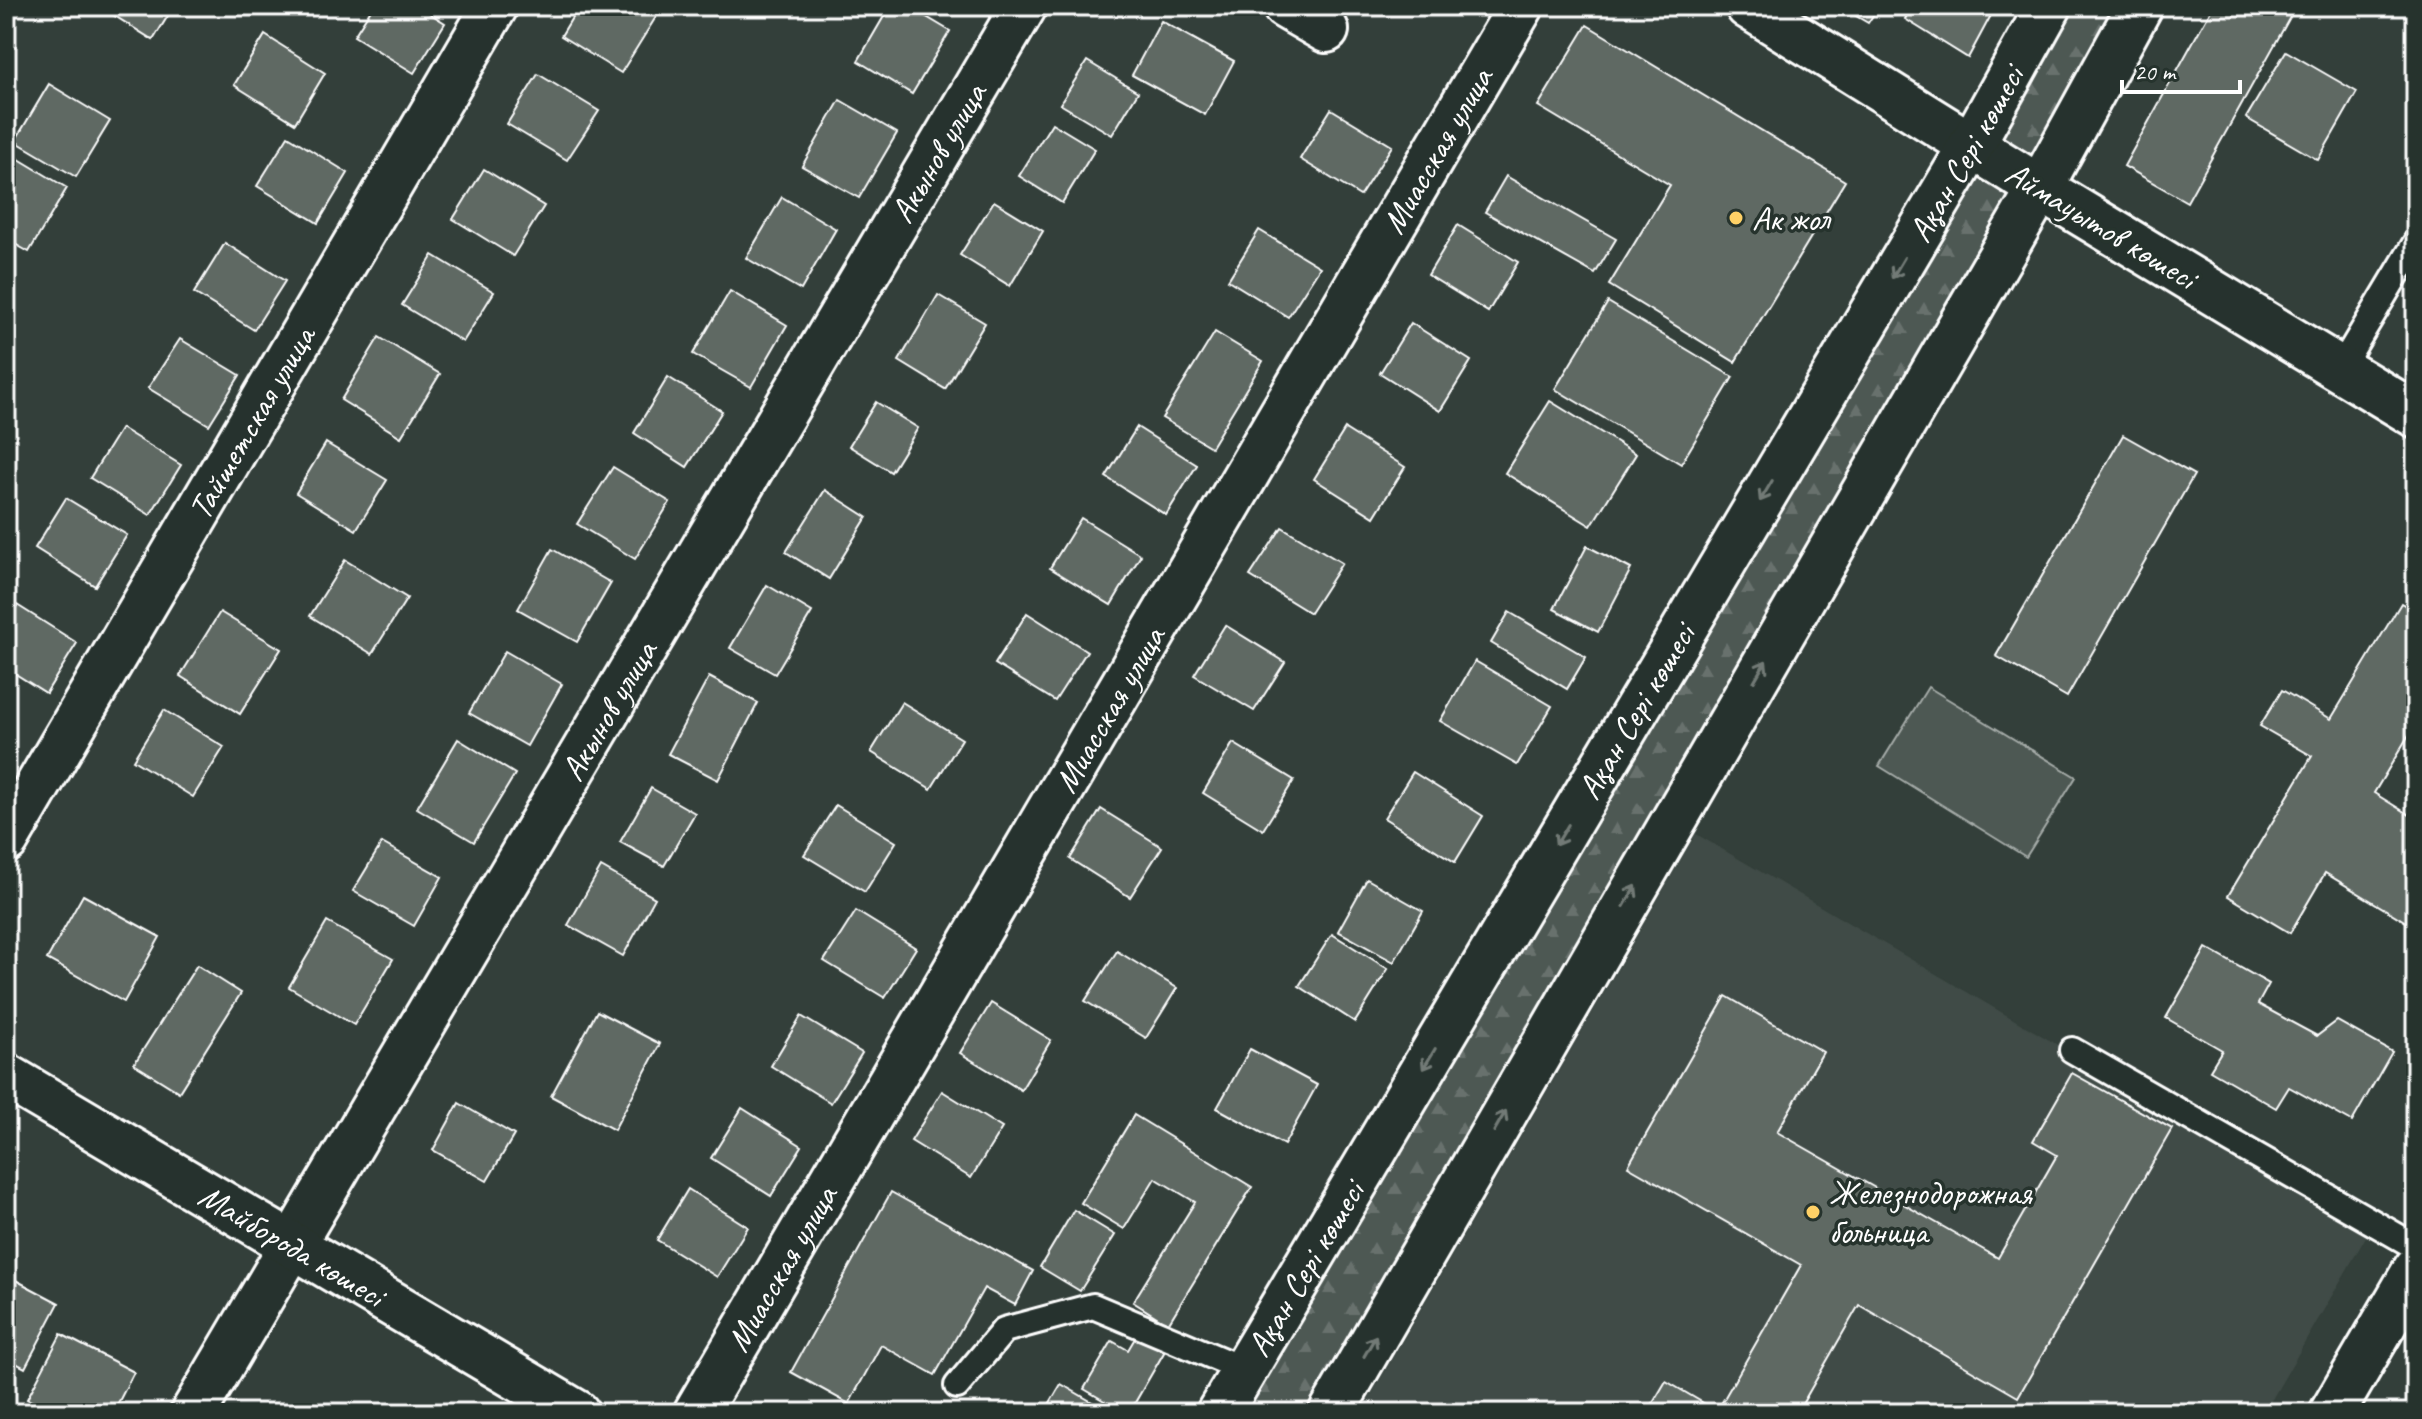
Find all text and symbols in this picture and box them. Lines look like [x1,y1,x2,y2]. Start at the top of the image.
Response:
scale bar [2122,44,2240,94]
street label: Ақан Сері көшесі [1898,55,2035,249]
text: 20 m [2134,57,2177,87]
street label: Миасская улица [1371,58,1503,241]
street label: Акынов улица [880,73,997,230]
street label: Аймауытов көшесі [1998,151,2207,301]
place label: Ак жол [1752,197,1832,240]
marker: Ак жол [1727,209,1745,227]
one-way arrow [1890,256,1906,279]
street label: Тайшетская улица [178,316,326,527]
one-way arrow [1758,479,1774,502]
street label: Ақан Сері көшесі [1567,613,1706,807]
street label: Миасская улица [1043,617,1175,800]
street label: Акынов улица [550,631,667,788]
one-way arrow [1753,659,1769,682]
one-way arrow [1554,823,1570,846]
one-way arrow [1623,884,1638,908]
one-way arrow [1421,1047,1437,1070]
one-way arrow [1493,1109,1508,1133]
street label: Ақан Сері көшесі [1236,1170,1375,1364]
place label: Железнодорожная больница [1829,1171,2034,1253]
street label: Майборода көшесі [191,1173,396,1318]
street label: Миасская улица [716,1176,847,1359]
marker: Железнодорожная больница [1804,1203,1822,1221]
one-way arrow [1363,1334,1378,1358]

